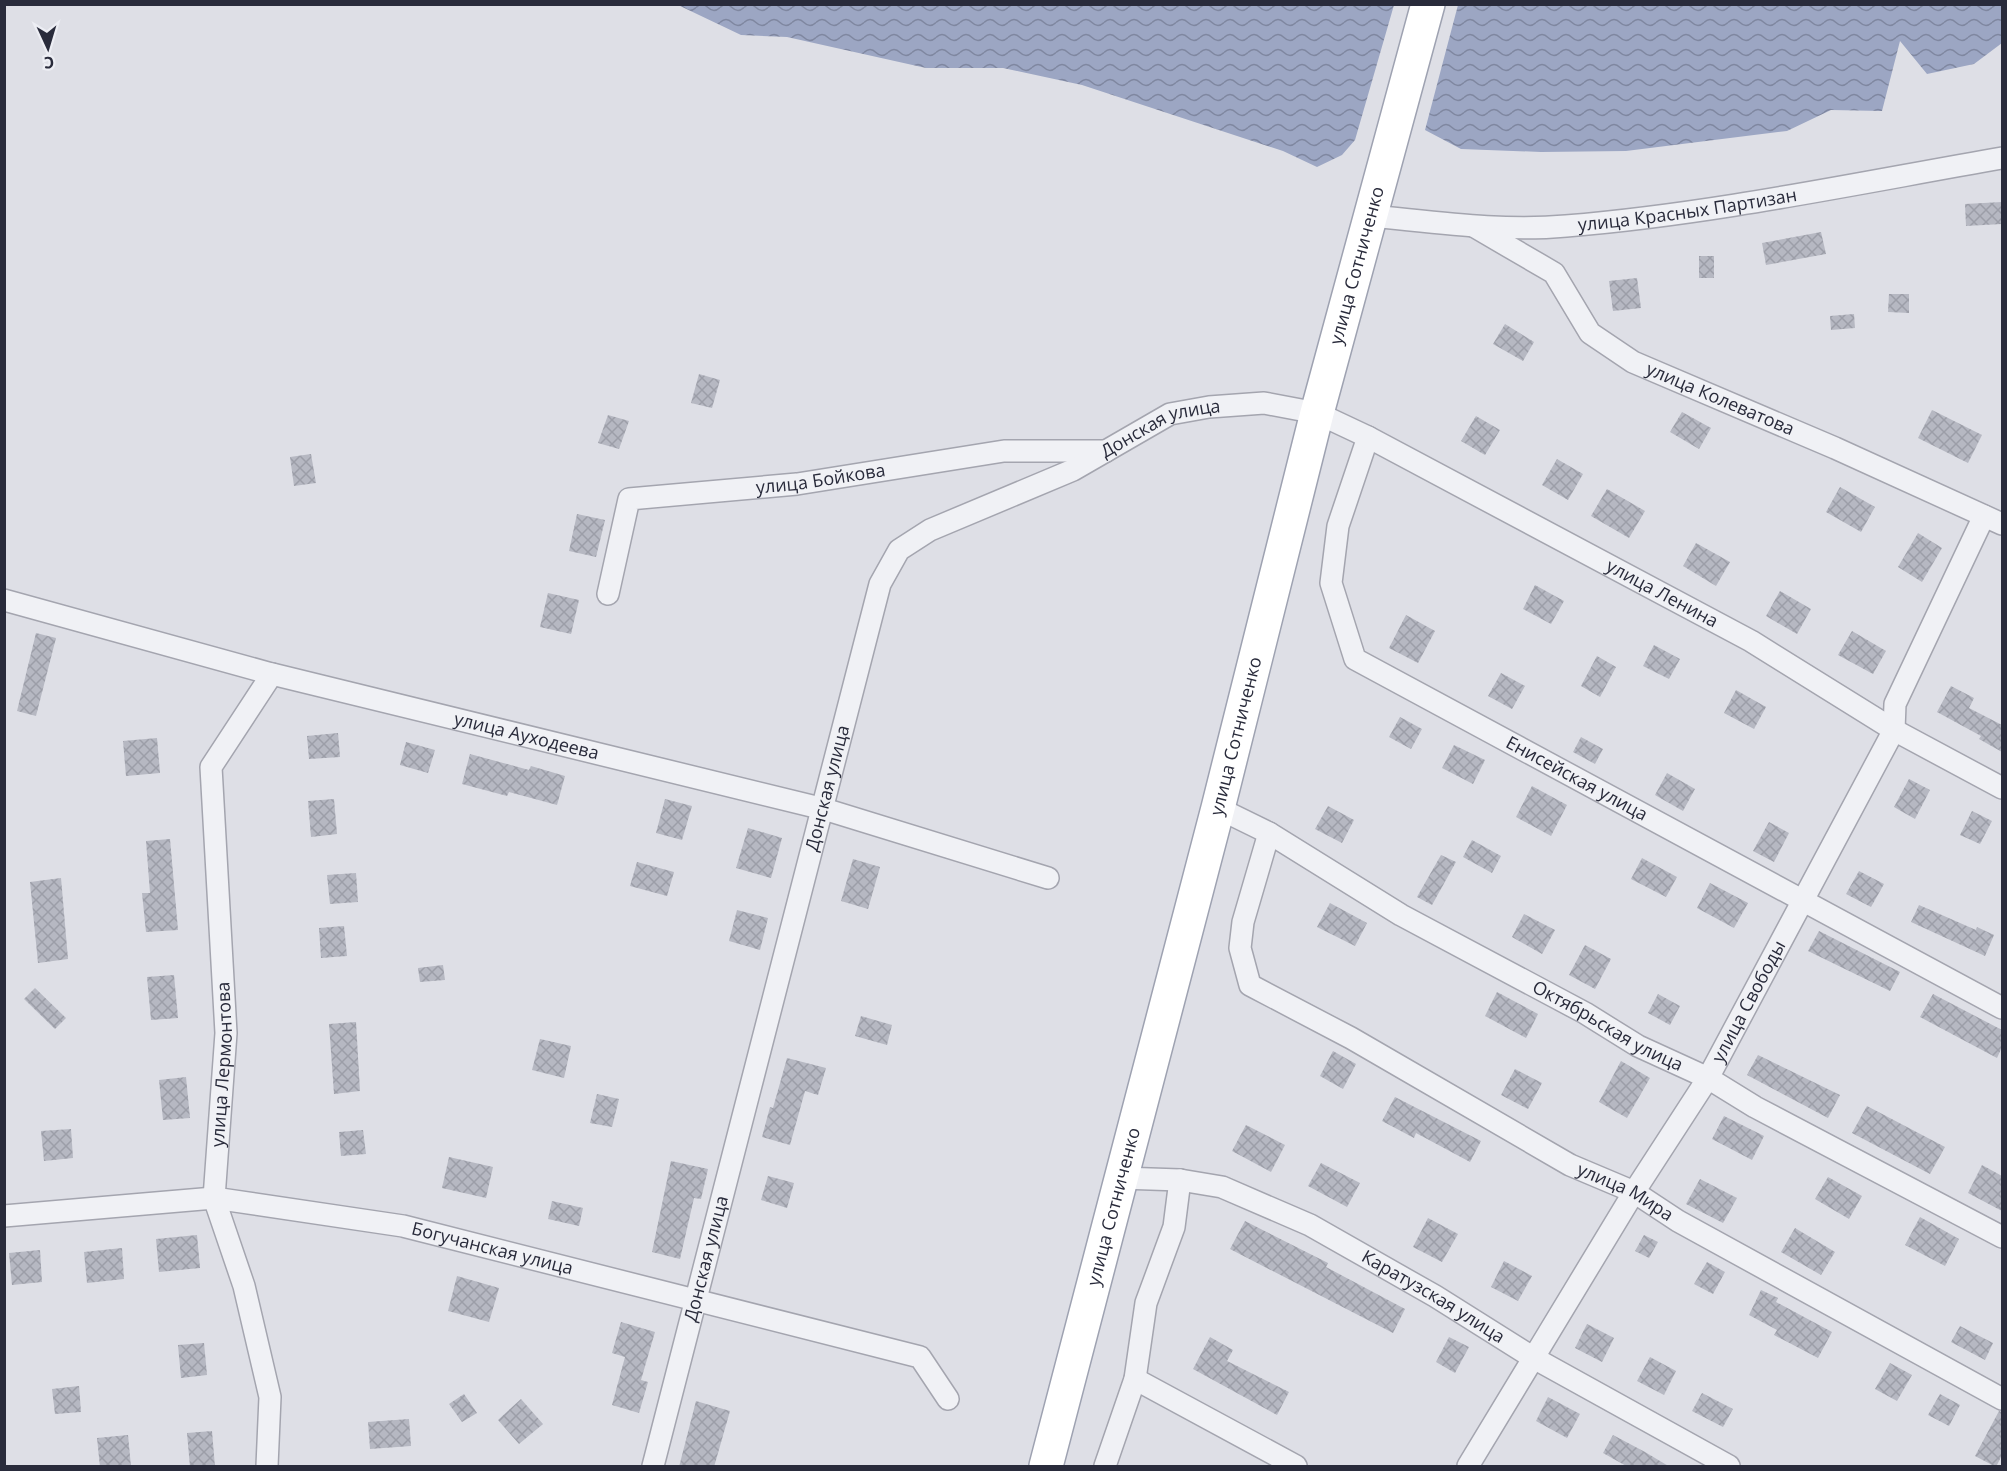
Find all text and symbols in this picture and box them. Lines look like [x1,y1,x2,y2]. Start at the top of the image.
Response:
north arrow [18,18,78,78]
text: С [43,52,55,74]
street label: улица Красных Партизан [1577,182,1799,236]
street label: улица Сотниченко [1323,184,1389,347]
street label: улица Колеватова [1643,356,1798,440]
street label: Донская улица [1096,393,1221,463]
street label: улица Бойкова [755,457,887,499]
street label: улица Ленина [1602,553,1723,632]
street label: улица Сотниченко [1204,654,1266,818]
street label: улица Ауходеева [452,706,602,765]
street label: Донская улица [799,722,854,853]
street label: Енисейская улица [1502,730,1652,826]
street label: улица Свободы [1706,936,1790,1066]
street label: Октябрьская улица [1529,974,1687,1076]
street label: улица Лермонтова [205,981,237,1148]
street label: улица Сотниченко [1081,1125,1145,1288]
street label: улица Мира [1574,1156,1679,1226]
street label: Донская улица [678,1193,733,1324]
street label: Богучанская улица [409,1216,576,1280]
street label: Каратузская улица [1358,1244,1510,1348]

